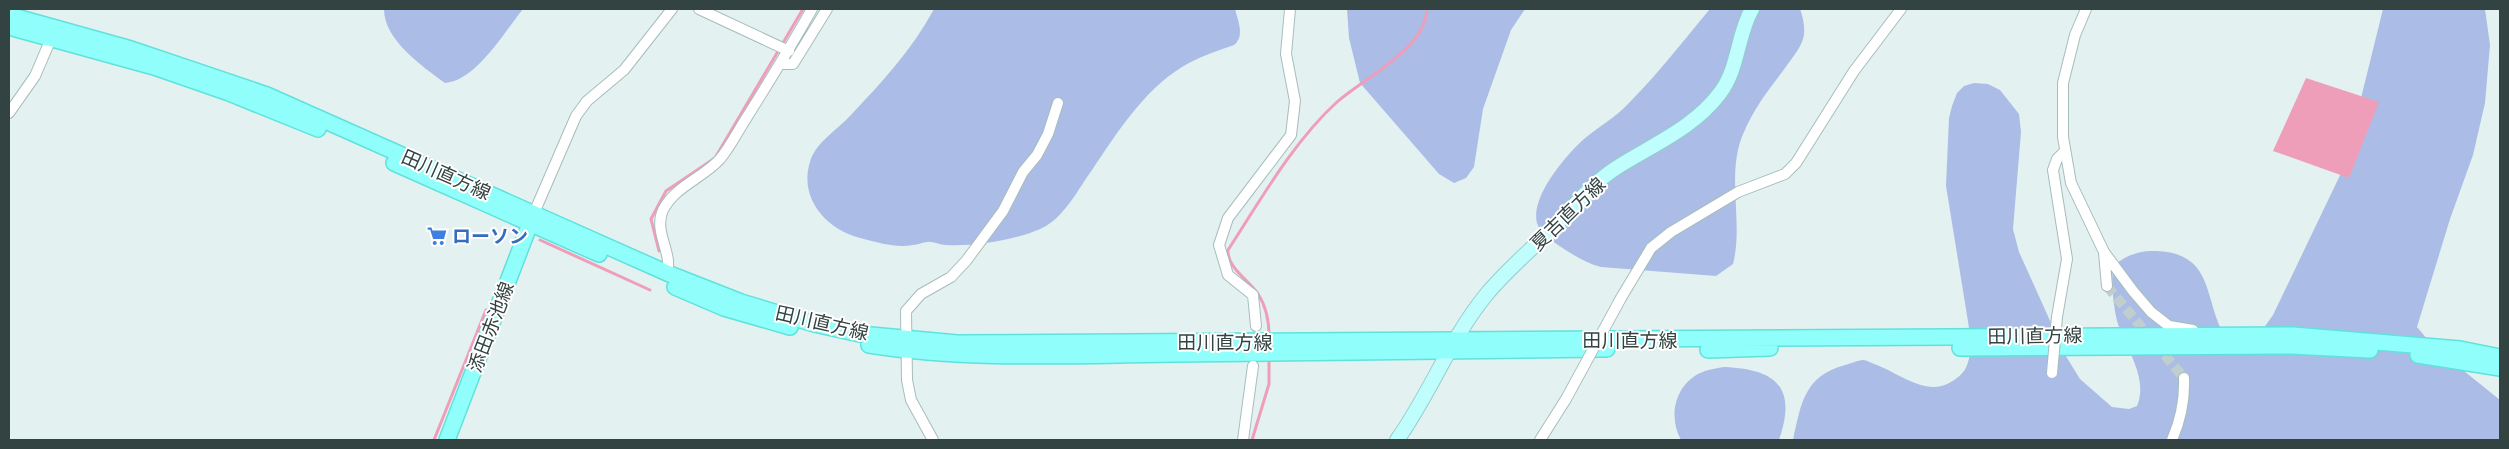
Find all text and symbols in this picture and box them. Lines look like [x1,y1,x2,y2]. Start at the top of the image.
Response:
street label: 田川直方線 [398,145,494,205]
street label: 夏吉直方線 [1526,173,1610,255]
supermarket icon: ローソン [426,225,448,247]
place label: ローソン [452,225,528,248]
street label: 添田赤池線 [463,279,519,375]
street label: 田川直方線 [773,301,871,345]
street label: 田川直方線 [1987,324,2083,348]
street label: 田川直方線 [1582,329,1678,352]
street label: 田川直方線 [1177,331,1273,354]

